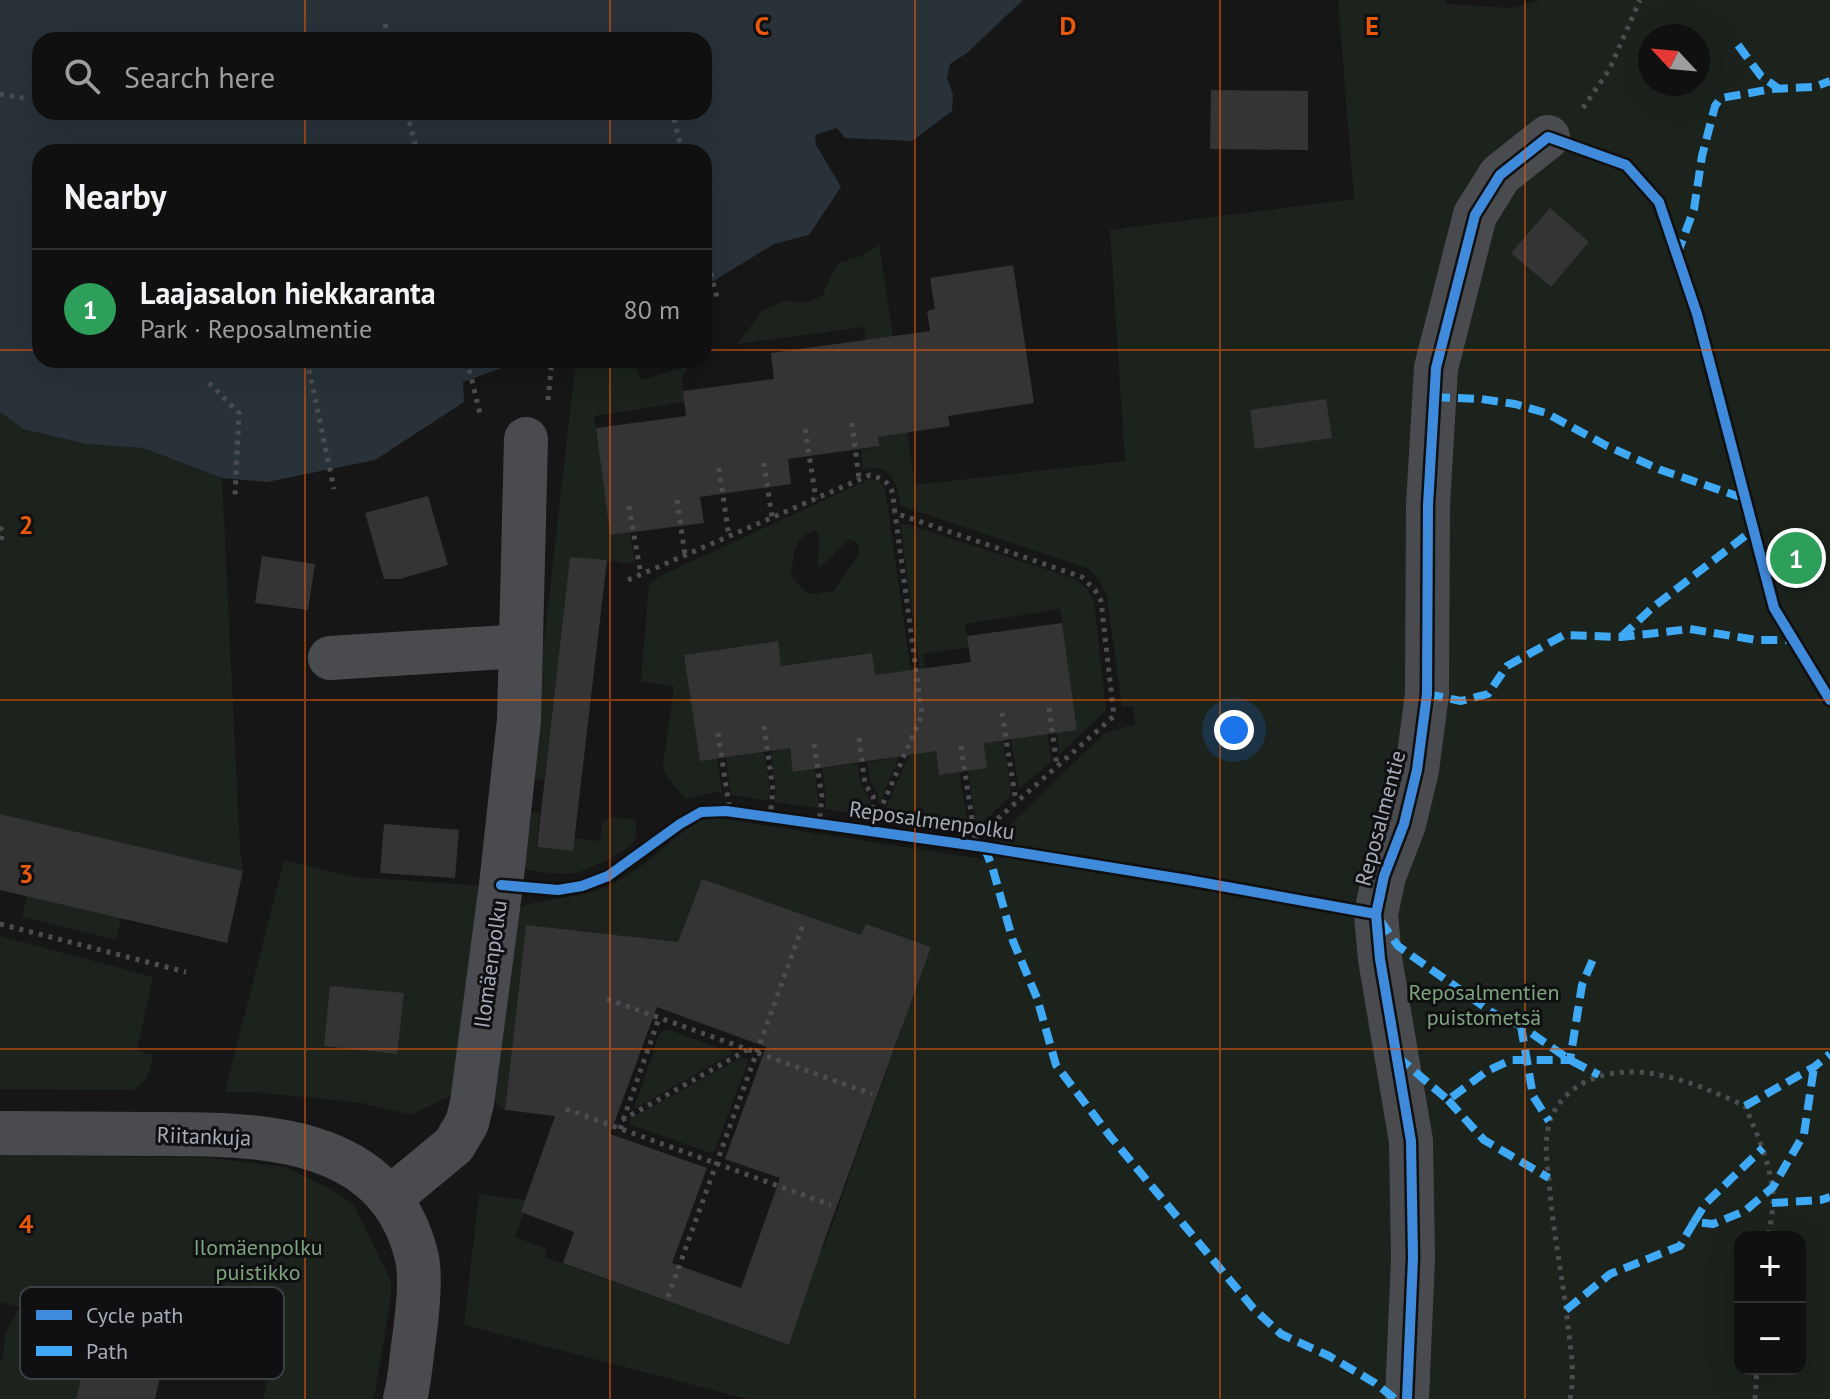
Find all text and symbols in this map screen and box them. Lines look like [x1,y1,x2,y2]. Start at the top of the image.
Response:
text: C [755,9,769,42]
text: D [1060,9,1076,42]
text: E [1365,9,1379,42]
north arrow [1638,24,1710,96]
search box [32,32,712,120]
icon: search [60,54,104,98]
text: Search here [124,57,275,96]
text: Nearby [64,174,166,218]
text: Laajasalon hiekkaranta [140,273,436,312]
text: 1 [83,293,97,326]
text: 80 m [624,293,680,326]
text: Park · Reposalmentie [140,312,372,345]
text: 2 [19,508,33,541]
pin: 1 [1770,528,1822,588]
your location [1214,710,1254,750]
street label: Reposalmentie [1348,747,1412,889]
street label: Reposalmenpolku [847,795,1017,845]
text: 3 [19,857,33,890]
street label: Ilomäenpolku [467,898,513,1030]
park label: Reposalmentien puistometsä [1408,978,1560,1031]
street label: Riitankuja [156,1120,252,1152]
text: 4 [19,1207,34,1240]
map controls [1734,1231,1806,1375]
button: + [1734,1231,1806,1303]
park label: Ilomäenpolku puistikko [193,1233,323,1286]
legend [20,1287,284,1379]
text: Cycle path [86,1301,183,1329]
button: − [1734,1303,1806,1375]
text: Path [86,1337,128,1365]

